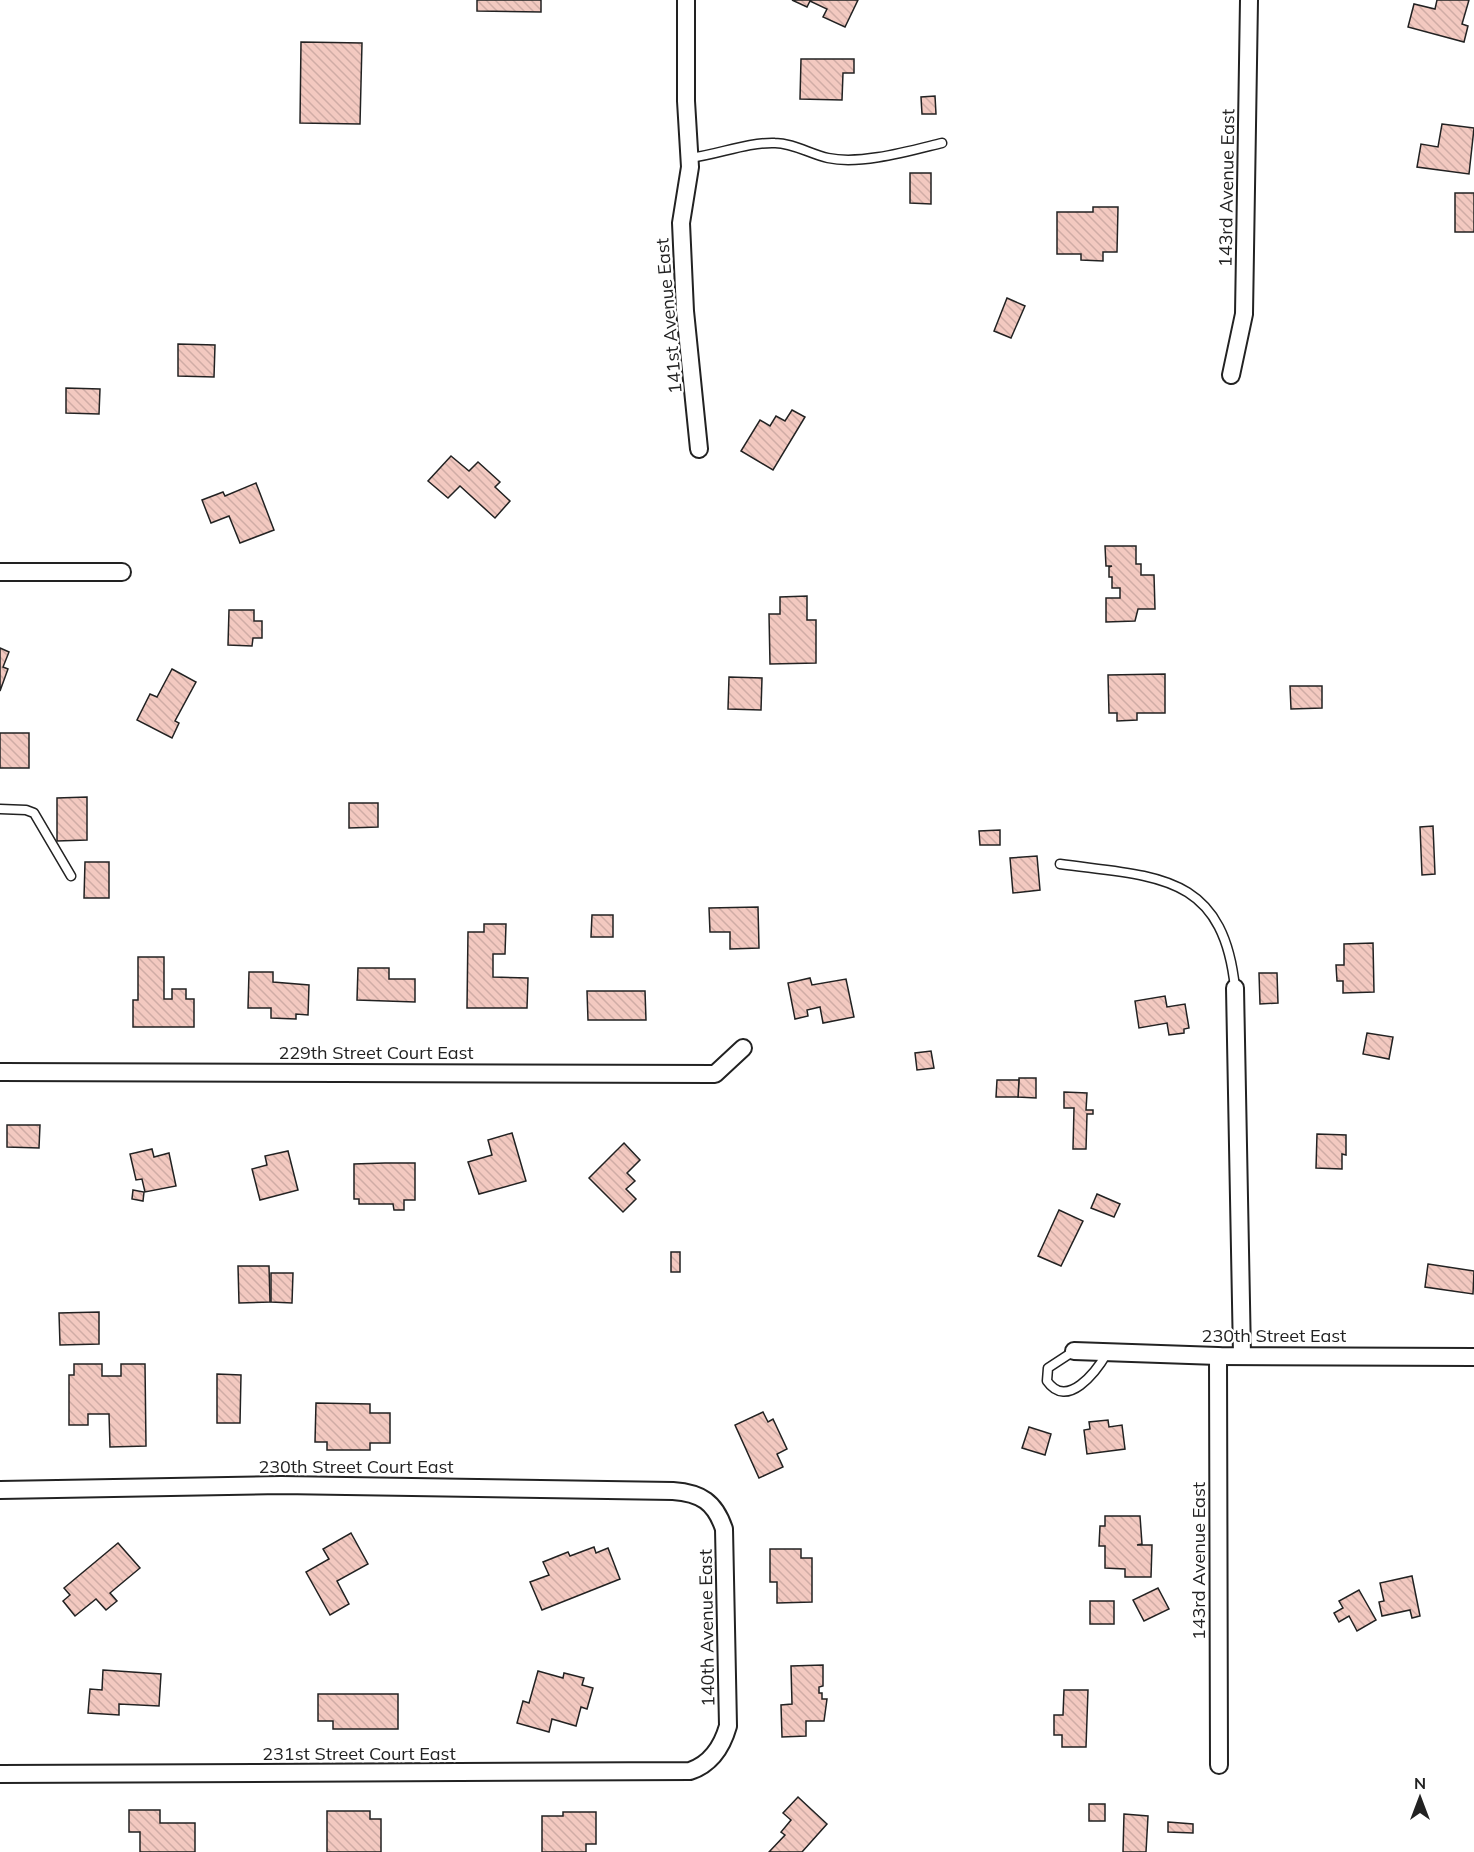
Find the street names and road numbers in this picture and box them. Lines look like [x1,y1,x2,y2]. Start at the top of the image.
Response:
street label: 143rd Avenue East [1214,109,1239,267]
street label: 141st Avenue East [650,237,687,395]
street label: 229th Street Court East [278,1041,474,1064]
street label: 230th Street East [1202,1324,1346,1347]
street label: 230th Street Court East [258,1455,454,1478]
street label: 143rd Avenue East [1187,1482,1210,1640]
street label: 140th Avenue East [694,1549,719,1707]
street label: 231st Street Court East [262,1742,456,1765]

